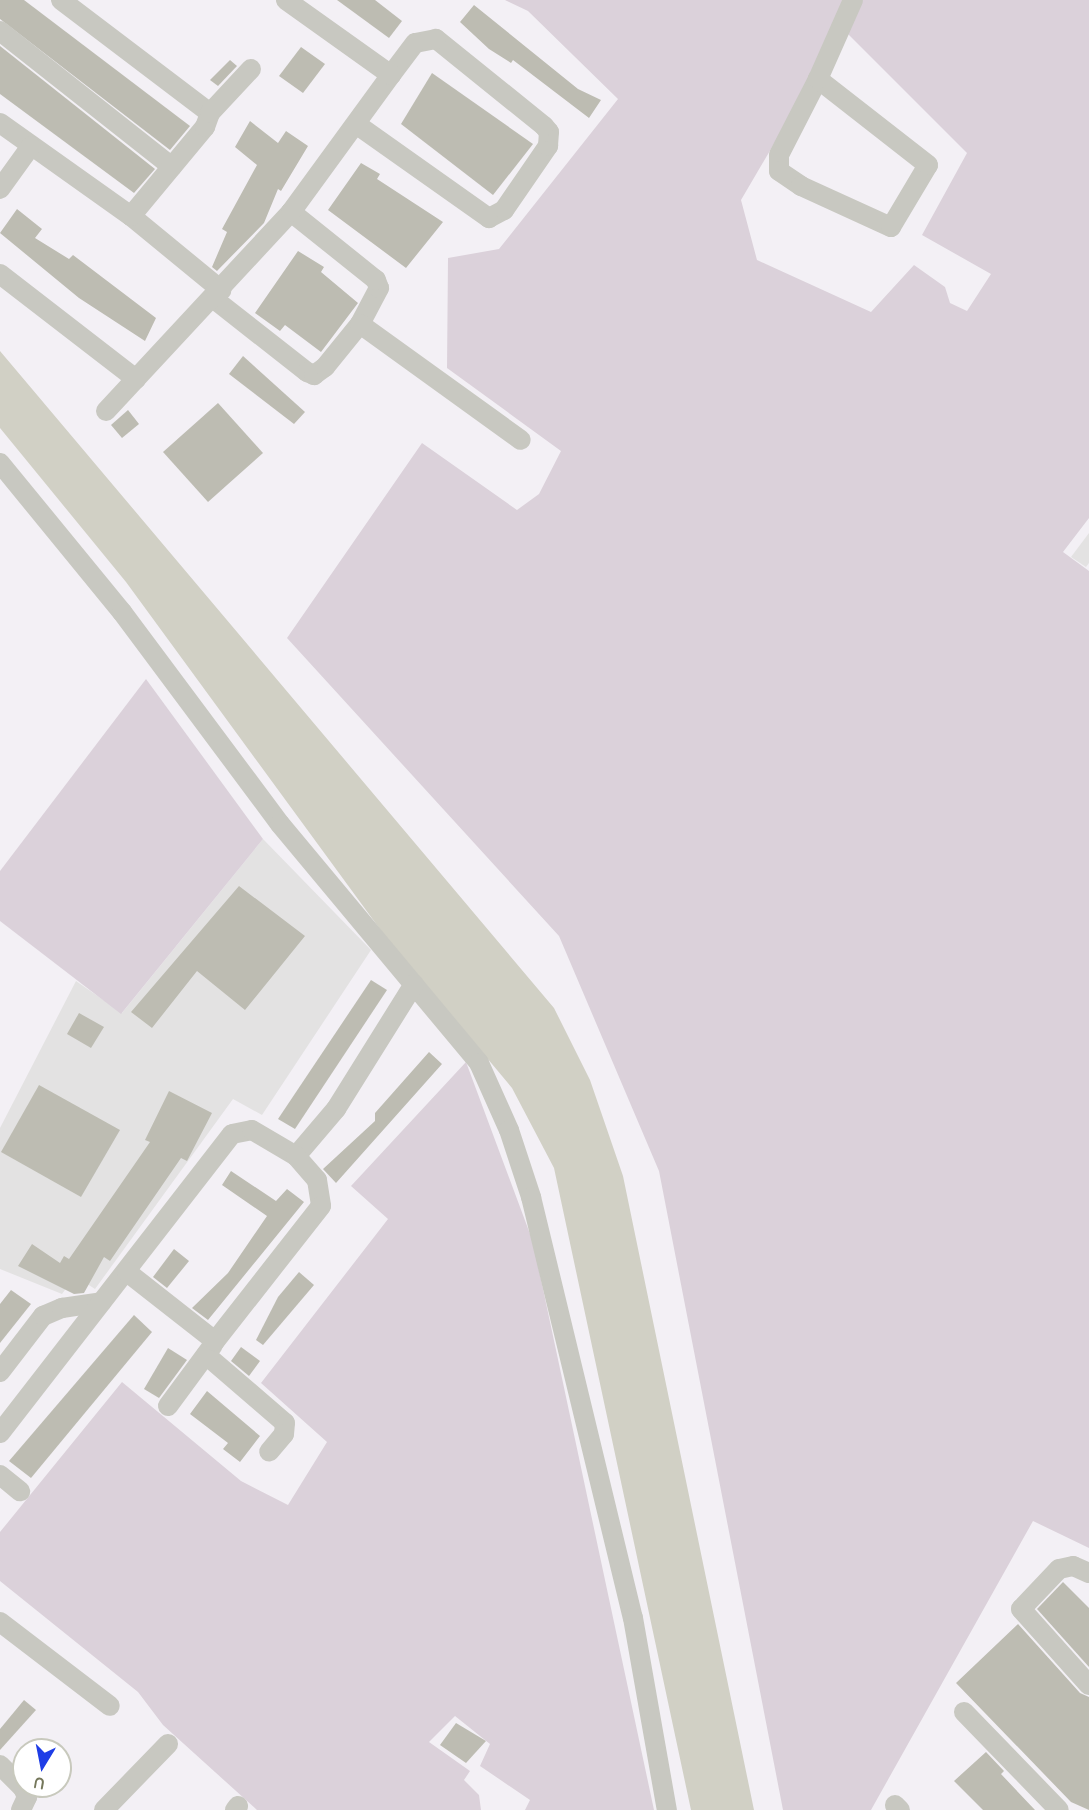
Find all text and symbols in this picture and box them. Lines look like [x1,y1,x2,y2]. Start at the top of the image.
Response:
north arrow [12,1738,72,1798]
text: U [32,1773,47,1795]

